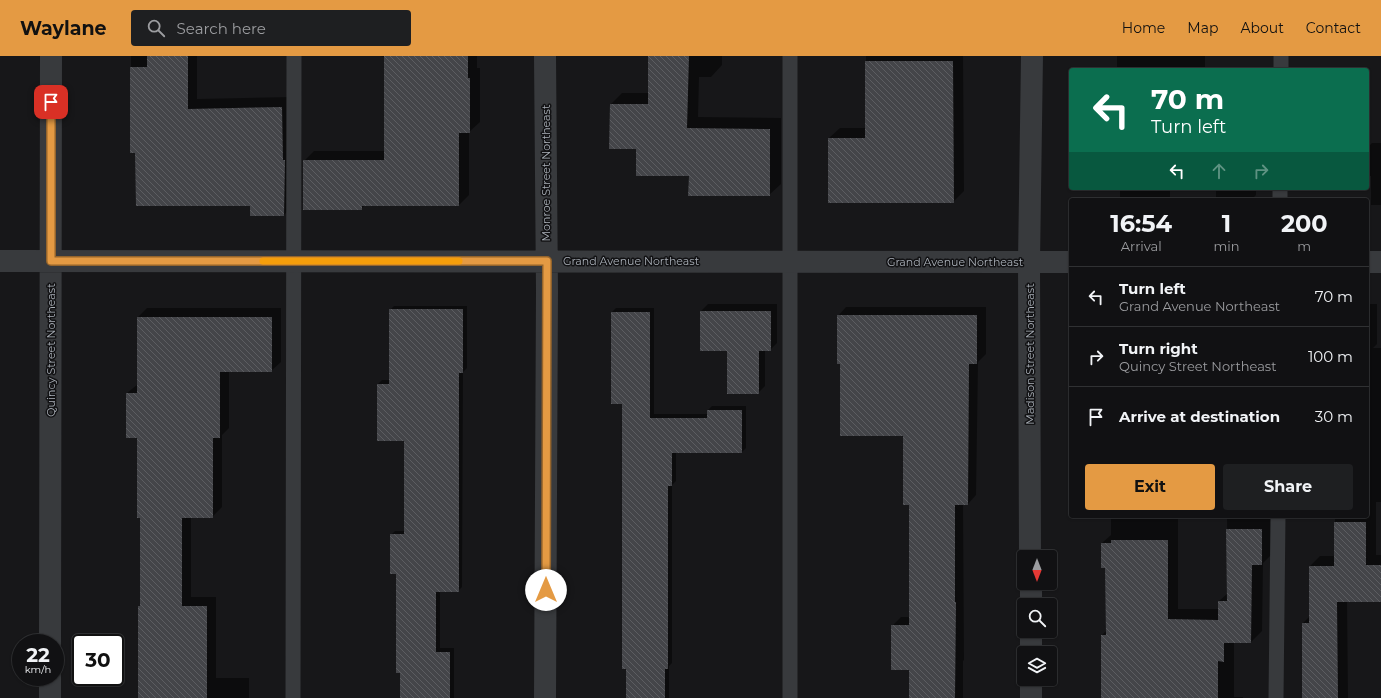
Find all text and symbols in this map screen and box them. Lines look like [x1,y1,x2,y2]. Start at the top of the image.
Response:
search box [131,10,411,46]
text: Waylane [20,17,107,40]
icon: search [145,17,167,39]
text: Search here [177,19,266,38]
text: Home [1122,19,1165,37]
text: Map [1187,19,1218,37]
text: About [1240,19,1284,37]
text: Contact [1306,19,1361,37]
text: 70 m [1151,82,1224,116]
icon: left [1085,84,1137,136]
pin [34,85,68,119]
icon: arrive [40,91,62,113]
street label: Monroe Street Northeast [539,104,553,241]
text: Turn left [1151,116,1226,138]
icon: left [1166,160,1188,182]
icon: ahead [1208,160,1230,182]
icon: right [1250,160,1272,182]
text: 16:54 [1110,209,1172,238]
text: 1 [1222,209,1231,238]
text: 200 [1281,209,1328,238]
text: Arrival [1121,238,1162,254]
text: min [1213,238,1240,254]
text: m [1297,238,1311,254]
street label: Grand Avenue Northeast [563,254,700,268]
street label: Grand Avenue Northeast [887,255,1024,269]
text: Turn left [1119,279,1186,298]
street label: Quincy Street Northeast [44,283,58,417]
street label: Madison Street Northeast [1023,283,1037,425]
icon: left [1085,286,1107,308]
text: 70 m [1315,287,1353,306]
text: Grand Avenue Northeast [1119,298,1280,314]
text: Turn right [1119,339,1198,358]
icon: right [1085,346,1107,368]
text: 100 m [1308,347,1353,366]
text: Quincy Street Northeast [1119,358,1277,374]
icon: arrive [1085,406,1107,428]
text: Arrive at destination [1119,407,1280,426]
text: 30 m [1315,407,1353,426]
button: Exit [1085,464,1215,510]
button: Share [1223,464,1353,510]
north arrow [1017,550,1057,590]
map controls [1017,550,1057,686]
position arrow [525,569,567,611]
button: search [1017,598,1057,638]
speed limit sign: 30 [72,634,124,686]
text: 22 [26,643,50,667]
button: layers [1017,646,1057,686]
text: km/h [25,663,51,676]

